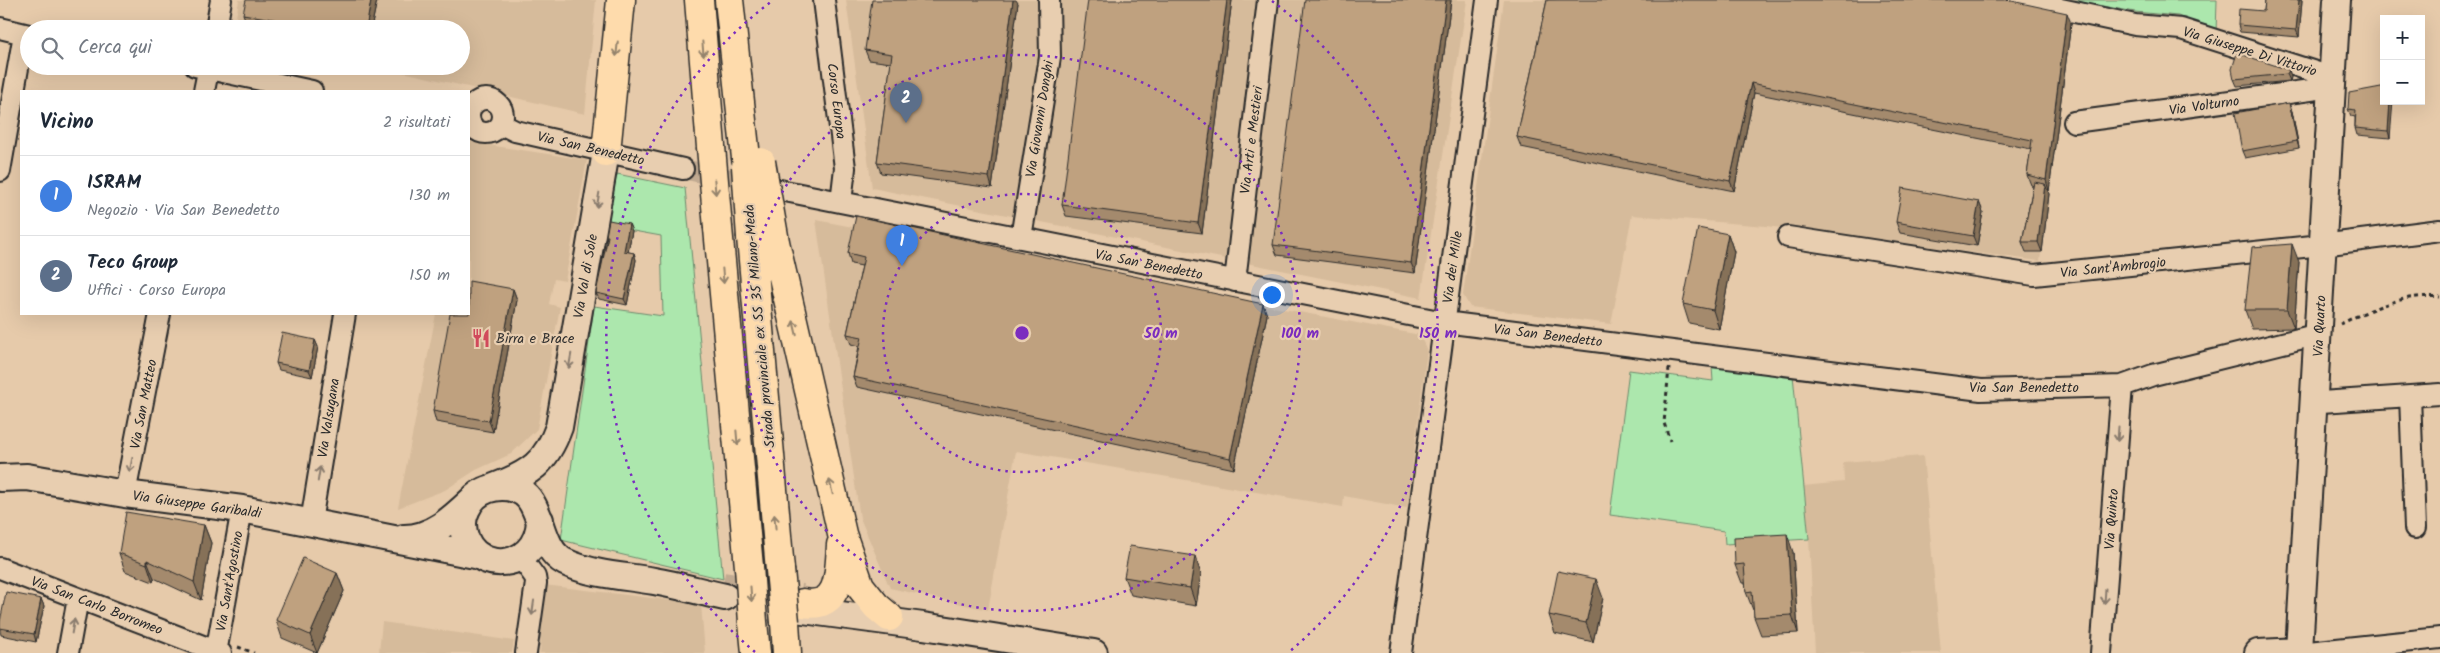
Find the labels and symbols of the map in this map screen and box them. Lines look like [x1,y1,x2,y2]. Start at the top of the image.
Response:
street label: Via Giuseppe Di Vittorio [2180,21,2320,83]
one-way arrow [612,40,621,56]
one-way arrow [698,40,708,56]
street label: Via Giovanni Donghi [1020,59,1060,179]
street label: Corso Europa [820,62,852,140]
pin: 2 [890,82,922,123]
street label: Via Arti e Mestieri [1234,84,1270,195]
street label: Via Volturno [2168,90,2241,122]
street label: Via San Benedetto [535,126,647,172]
one-way arrow [710,179,720,195]
one-way arrow [593,192,603,208]
street label: Strada provinciale ex SS 35 Milano-Meda [738,203,782,448]
pin: 1 [886,225,918,266]
street label: Via dei Mille [1437,229,1469,305]
street label: Via Val di Sole [568,232,604,320]
street label: Via San Benedetto [1093,244,1205,286]
street label: Via Sant'Ambrogio [2059,252,2167,284]
one-way arrow [718,268,728,284]
your location [1259,282,1285,308]
street label: Via Quarto [2307,295,2333,357]
street label: Via San Benedetto [1492,318,1604,354]
one-way arrow [790,321,799,337]
text: 50 m [1143,322,1178,346]
text: 100 m [1281,322,1319,346]
text: 150 m [1419,322,1457,346]
centre of rings [1013,324,1031,342]
restaurant icon: Birra e Brace [470,327,492,349]
place label: Birra e Brace [496,328,575,350]
one-way arrow [565,352,575,368]
street label: Via San Matteo [124,357,163,451]
street label: Via Valsugana [312,377,346,460]
street label: Via San Benedetto [1969,377,2079,399]
one-way arrow [2113,426,2122,442]
one-way arrow [732,430,742,446]
one-way arrow [126,456,135,472]
one-way arrow [314,467,324,483]
one-way arrow [826,479,835,495]
street label: Via Giuseppe Garibaldi [131,485,263,525]
street label: Via Quinto [2099,488,2125,550]
one-way arrow [771,514,780,530]
street label: Via Sant'Agostino [210,529,250,633]
street label: Via San Carlo Borromeo [28,571,166,641]
one-way arrow [746,586,755,602]
one-way arrow [2101,588,2110,604]
one-way arrow [527,600,537,616]
one-way arrow [69,618,79,634]

